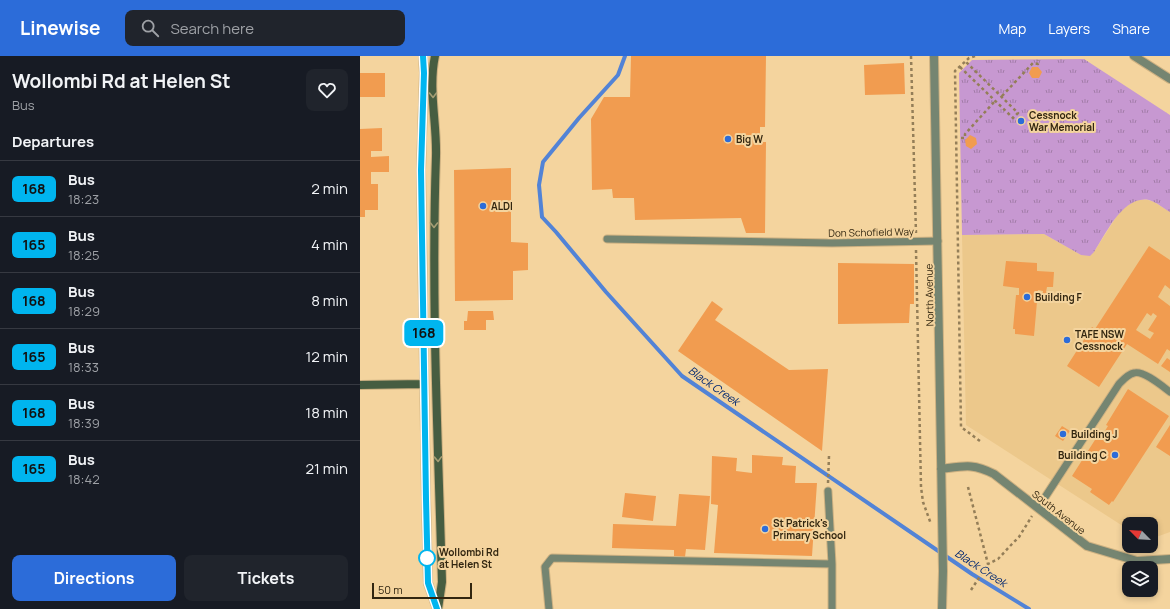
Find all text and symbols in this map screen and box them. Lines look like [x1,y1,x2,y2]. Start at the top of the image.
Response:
search box [125,10,405,46]
text: Linewise [20,15,101,41]
icon: search [139,17,161,39]
text: Search here [171,18,254,39]
text: Map [998,19,1026,38]
text: Layers [1048,19,1090,38]
text: Share [1112,19,1150,38]
text: Wollombi Rd at Helen St [12,68,231,94]
button: heart [306,69,348,111]
one-way arrow [429,92,437,98]
text: Bus [12,96,35,114]
place label: Cessnock War Memorial [1029,108,1095,134]
marker: Cessnock War Memorial [1016,116,1026,126]
text: Departures [12,131,94,152]
place label: Big W [736,132,763,146]
marker: Big W [723,134,733,144]
text: Bus [68,169,95,190]
text: 2 min [311,178,348,199]
text: 168 [22,179,46,198]
text: 18:23 [68,190,99,208]
place label: ALDI [491,199,513,213]
marker: ALDI [478,201,488,211]
one-way arrow [430,222,438,228]
street label: Don Schofield Way [828,224,915,240]
text: Bus [68,225,95,246]
text: 4 min [311,234,348,255]
text: 165 [22,235,46,254]
text: 18:25 [68,246,99,264]
street label: North Avenue [921,263,937,326]
text: Bus [68,281,95,302]
text: 8 min [311,290,348,311]
place label: Building F [1035,290,1083,304]
text: 168 [22,291,46,310]
marker: Building F [1022,292,1032,302]
text: 18:29 [68,302,100,320]
line badge: 168 [401,320,447,346]
text: 168 [412,323,436,342]
place label: TAFE NSW Cessnock [1075,327,1124,353]
marker: TAFE NSW Cessnock [1062,335,1072,345]
text: Bus [68,337,95,358]
text: 12 min [305,346,348,367]
text: 165 [22,347,46,366]
text: 18:33 [68,358,99,376]
water label: Black Creek [686,362,744,410]
text: Bus [68,393,95,414]
text: 18 min [305,402,348,423]
text: 168 [22,403,46,422]
text: 18:39 [68,414,100,432]
place label: Building J [1071,427,1118,441]
marker: Building J [1058,429,1068,439]
place label: Building C [1058,448,1107,462]
text: Bus [68,449,95,470]
marker: Building C [1110,450,1120,460]
one-way arrow [434,456,443,462]
text: 21 min [305,458,348,479]
text: 165 [22,459,46,478]
text: 18:42 [68,470,100,488]
street label: South Avenue [1029,487,1089,537]
place label: St Patrick's Primary School [773,516,846,542]
north arrow [1122,517,1158,553]
map controls [1122,517,1158,597]
marker: St Patrick's Primary School [760,524,770,534]
place label: Wollombi Rd at Helen St [439,545,499,571]
water label: Black Creek [952,545,1011,591]
marker: Wollombi Rd at Helen St [418,549,436,567]
button: Directions [12,555,176,601]
button: Tickets [184,555,348,601]
button: layers [1122,561,1158,597]
scale bar [372,581,472,600]
text: 50 m [378,582,403,597]

